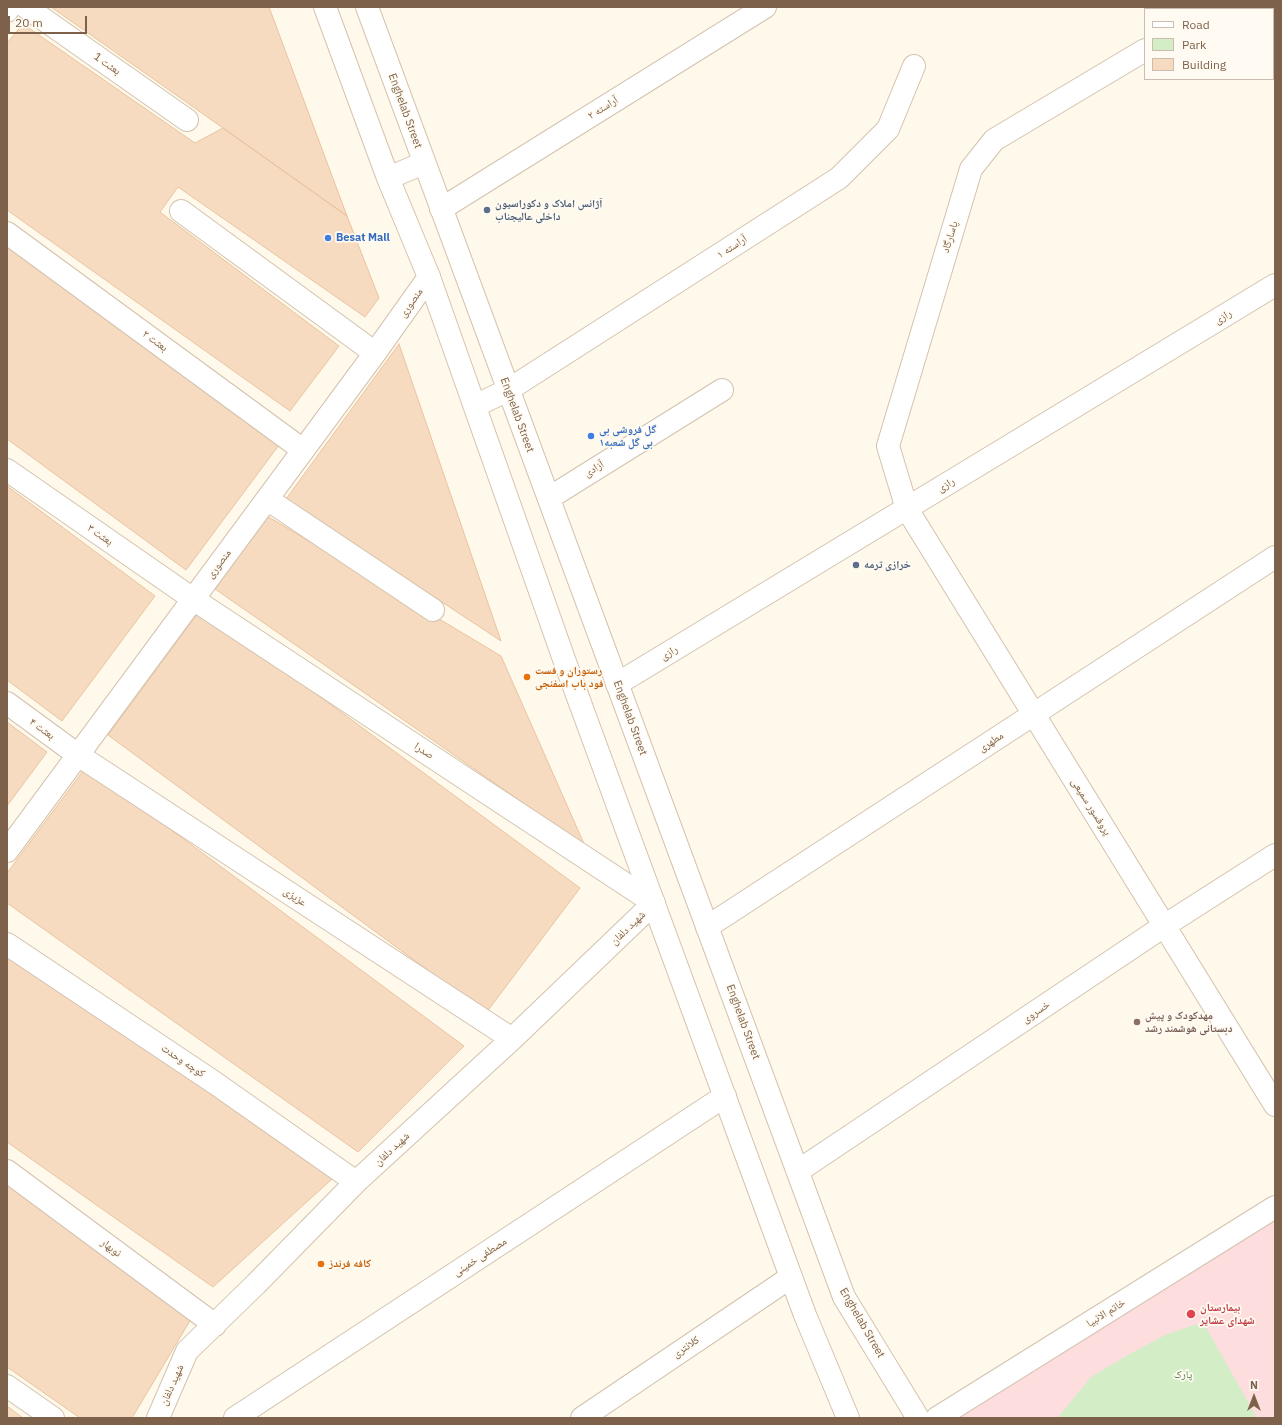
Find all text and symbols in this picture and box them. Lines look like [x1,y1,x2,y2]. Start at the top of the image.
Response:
scale bar [10,8,89,34]
legend [1144,8,1274,80]
text: 20 m [15,15,43,30]
text: Road [1182,17,1210,32]
text: Park [1182,37,1206,52]
street label: بعثت 1 [91,50,123,78]
text: Building [1182,57,1226,72]
street label: Enghelab Street [385,72,425,150]
street label: آراسته ۲ [585,94,621,122]
place label: آژانس املاک و دکوراسیون داخلی عالیجناب [495,197,602,223]
marker: آژانس املاک و دکوراسیون داخلی عالیجناب [482,205,492,215]
street label: پاسارگاد [939,219,961,255]
place label: Besat Mall [336,231,390,245]
street label: آراسته ۱ [714,232,750,262]
marker: Besat Mall [323,233,333,243]
street label: منصوری [396,286,426,320]
street label: رازی [1212,307,1234,327]
street label: بعثت ۲ [140,327,170,355]
street label: Enghelab Street [497,376,537,454]
place label: گل فروشی بی بی گل شعبه۱ [599,423,656,449]
marker: گل فروشی بی بی گل شعبه۱ [586,431,596,441]
street label: آزادی [582,458,606,480]
street label: رازی [935,475,957,495]
street label: بعثت ۳ [85,522,115,548]
street label: منصوری [204,547,234,581]
place label: خرازی ترمه [864,558,911,572]
marker: خرازی ترمه [851,560,861,570]
street label: رازی [658,643,680,663]
place label: رستوران و فست فود باب اسفنجی [535,664,603,690]
marker: رستوران و فست فود باب اسفنجی [522,672,532,682]
street label: Enghelab Street [610,679,650,757]
street label: بعثت ۴ [27,715,57,743]
street label: مطهری [976,729,1006,755]
street label: صدرا [412,740,436,762]
street label: پروفسور سمیعی [1068,776,1114,838]
street label: عزیزی [281,885,309,909]
street label: شهید دلفان [608,908,648,948]
street label: Enghelab Street [723,983,763,1061]
street label: خسروی [1020,998,1052,1026]
place label: مهدکودک و پیش دبستانی هوشمند رشد [1145,1009,1232,1035]
marker: مهدکودک و پیش دبستانی هوشمند رشد [1132,1017,1142,1027]
street label: کوچه وحدت [159,1042,207,1080]
street label: شهید دلفان [372,1129,412,1169]
street label: مصطفی خمینی [451,1235,509,1279]
street label: نوبهار [98,1236,124,1260]
place label: کافه فرندز [329,1257,371,1271]
marker: کافه فرندز [316,1259,326,1269]
street label: Enghelab Street [837,1286,887,1360]
street label: خاتم الانبیا [1084,1296,1128,1330]
place label: بیمارستان شهدای عشایر [1200,1301,1255,1327]
marker: بیمارستان شهدای عشایر [1185,1308,1197,1320]
street label: کلانتری [670,1333,702,1361]
street label: شهید دلفان [157,1362,187,1408]
park label: پارک [1174,1368,1192,1382]
north arrow [1234,1377,1274,1417]
text: N [1250,1378,1258,1392]

